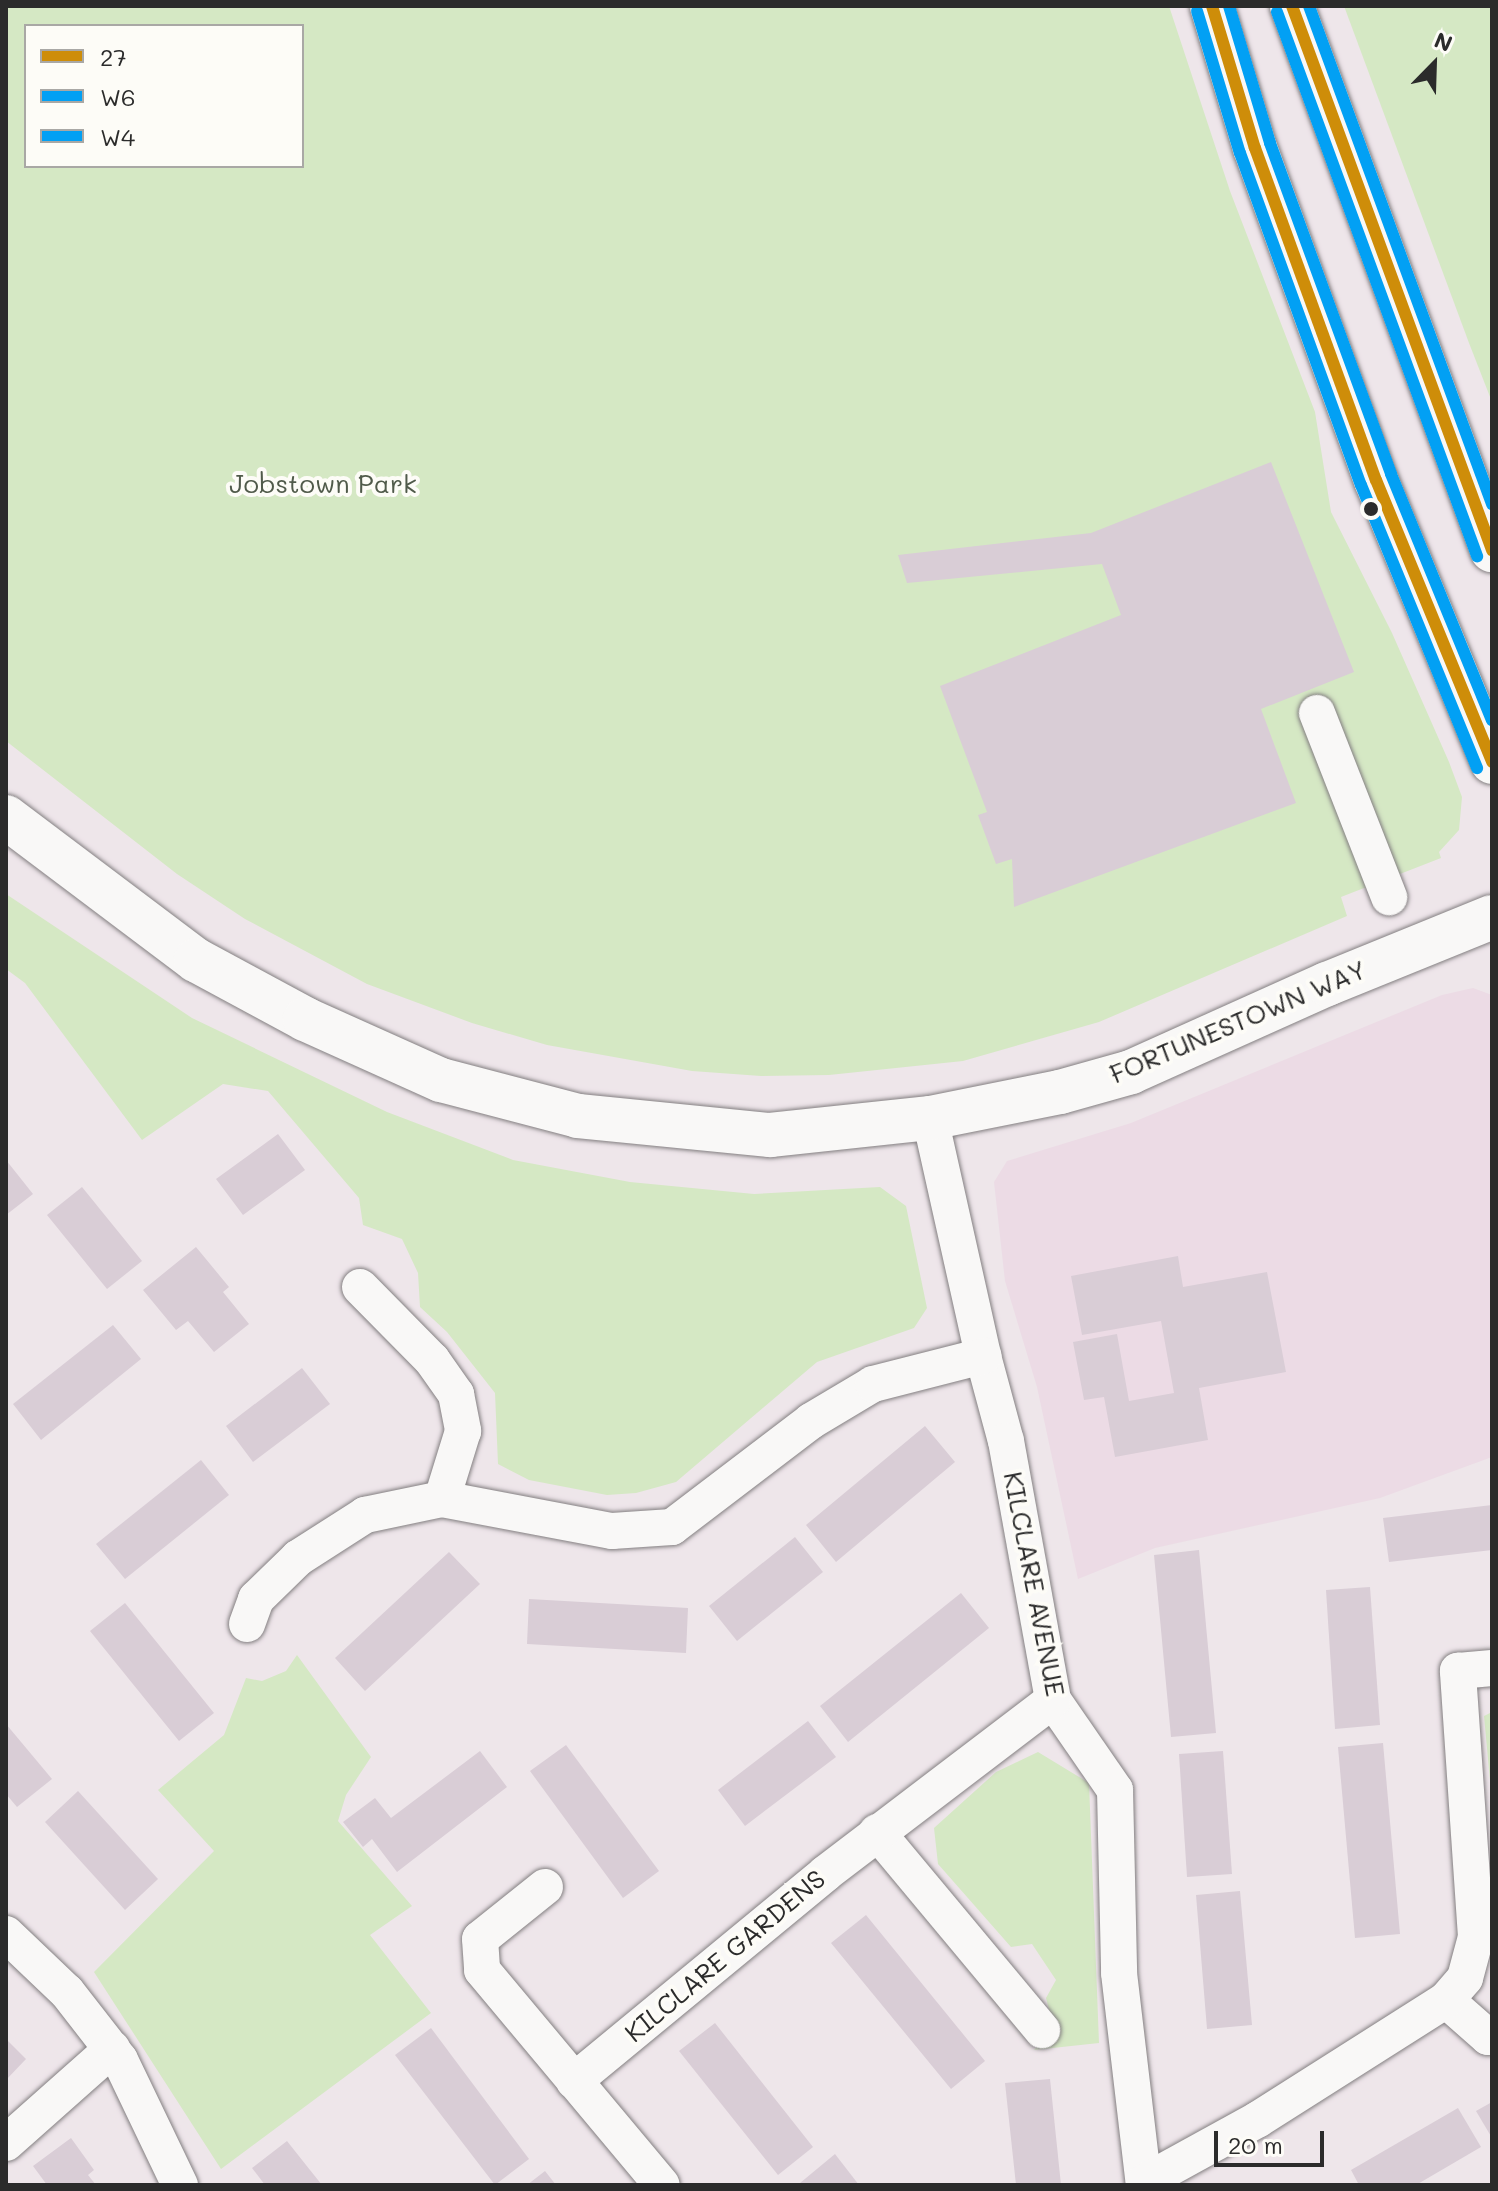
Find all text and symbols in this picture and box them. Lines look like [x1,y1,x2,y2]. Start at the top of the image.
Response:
legend [24,24,304,168]
north arrow [1394,24,1474,104]
text: N [1430,25,1457,58]
text: 27 [100,41,127,72]
text: W6 [100,81,136,112]
text: W4 [100,121,135,152]
park label: Jobstown Park [229,468,417,500]
unlabelled marker [1363,501,1379,517]
street label: FORTUNESTOWN WAY [1105,954,1371,1090]
street label: KILCLARE AVENUE [997,1469,1071,1699]
street label: KILCLARE GARDENS [619,1863,831,2049]
scale bar [1218,2115,1328,2165]
text: 20 m [1228,2129,1283,2160]

